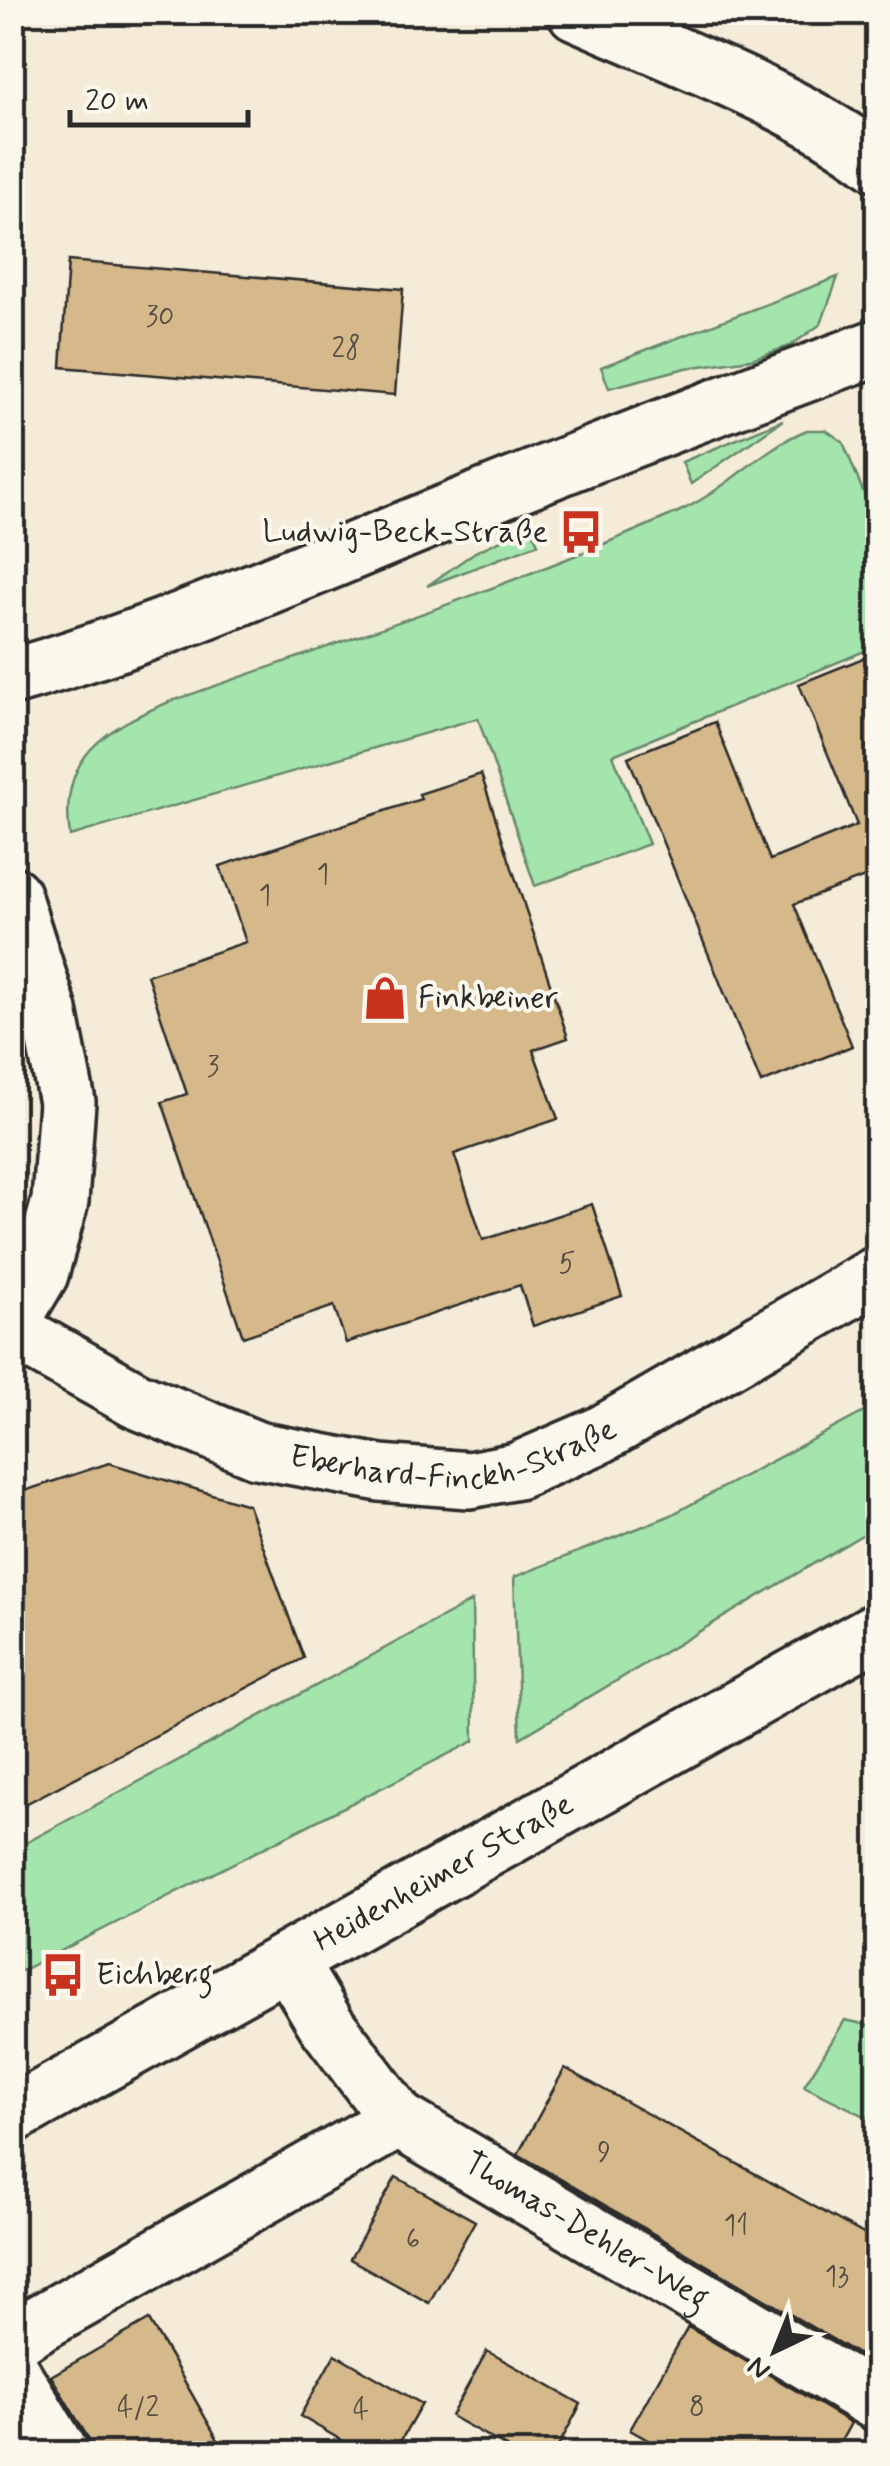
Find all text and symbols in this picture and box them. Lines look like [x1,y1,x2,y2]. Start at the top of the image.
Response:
scale bar [70,65,248,127]
text: 20 m [85,82,149,121]
house number: 30 [146,299,174,336]
house number: 28 [331,331,361,368]
bus stop icon: Ludwig-Beck-Straße [557,508,605,556]
place label: Ludwig-Beck-Straße [262,511,548,553]
house number: 1 [317,857,329,894]
house number: 1 [259,878,271,915]
shop icon: Finkbeiner [361,974,409,1022]
place label: Finkbeiner [418,977,559,1019]
house number: 3 [207,1049,220,1086]
house number: 5 [559,1246,575,1283]
street label: Eberhard-Finckh-Straße [286,1409,624,1501]
street label: Heidenheimer Straße [307,1784,581,1963]
bus stop icon: Eichberg [39,1951,87,1999]
place label: Eichberg [96,1954,213,1999]
house number: 9 [597,2135,611,2172]
street label: Thomas-Dehler-Weg [456,2142,717,2322]
house number: 11 [724,2208,748,2245]
house number: 6 [406,2222,420,2259]
house number: 13 [825,2259,849,2296]
north arrow [725,2301,825,2401]
text: N [740,2348,779,2387]
house number: 8 [689,2389,705,2426]
house number: 4/2 [117,2390,159,2427]
house number: 4 [353,2392,369,2429]

